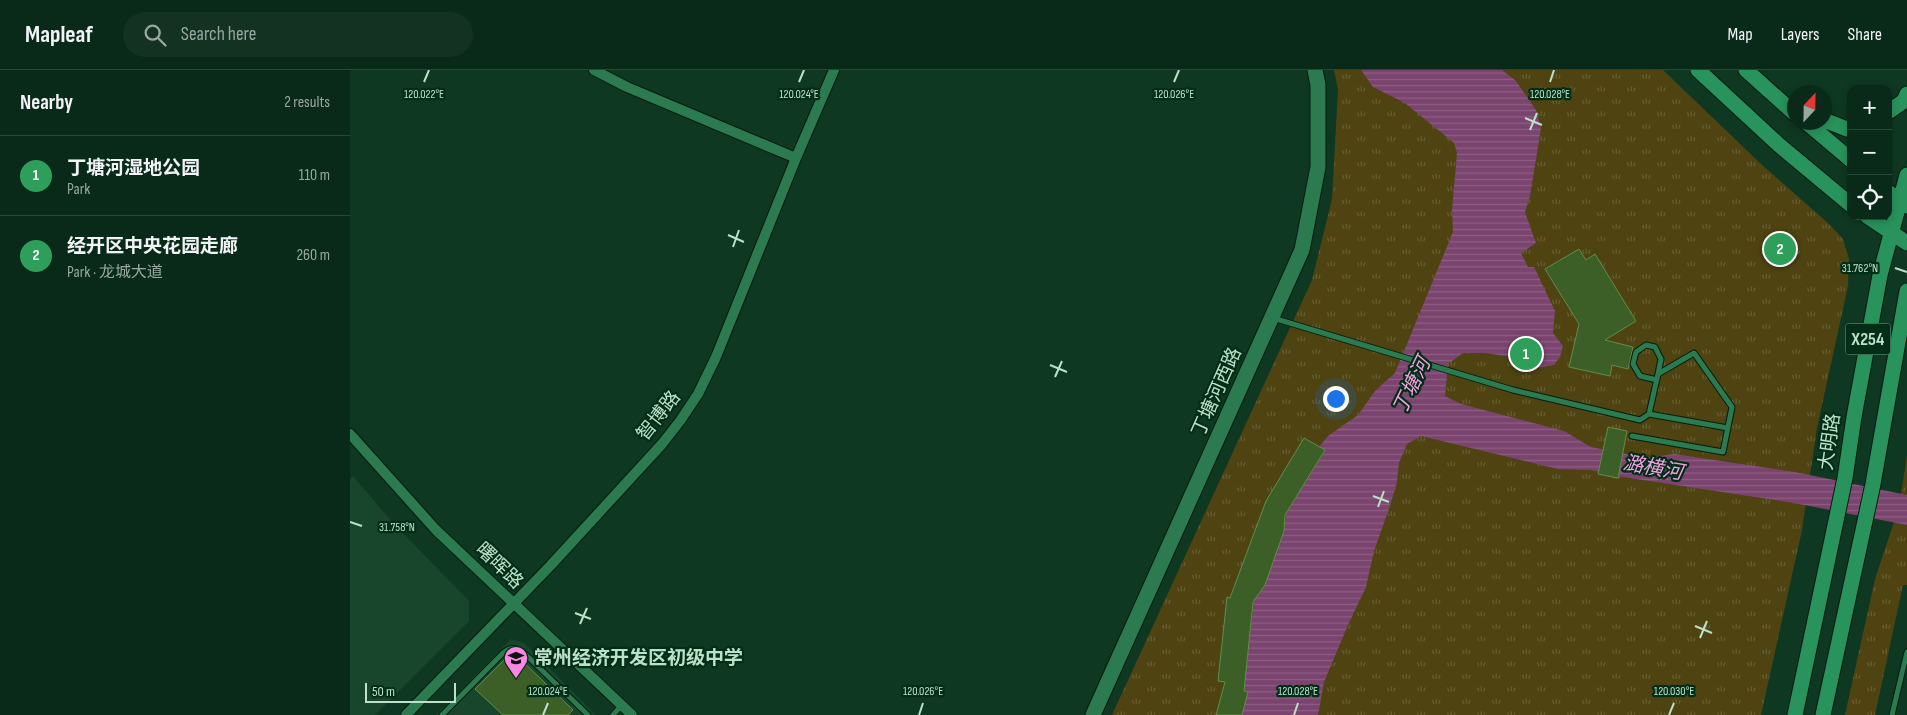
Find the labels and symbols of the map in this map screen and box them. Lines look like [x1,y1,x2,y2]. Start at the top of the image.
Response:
north arrow [1787,85,1832,130]
text: 120.022°E [404,87,444,102]
text: 120.024°E [779,87,819,102]
text: 120.026°E [1154,87,1194,102]
text: 120.028°E [1530,87,1570,102]
pin: 2 [1764,230,1796,268]
text: 31.762°N [1842,261,1878,276]
road number: X254 [1846,323,1890,354]
pin: 1 [1510,335,1542,373]
street label: 丁塘河西路 [1187,344,1247,440]
water label: 丁塘河 [1388,350,1438,418]
street label: 智博路 [632,386,686,446]
your location [1323,386,1349,412]
street label: 大明路 [1815,412,1845,472]
water label: 潞横河 [1621,451,1689,486]
text: 31.758°N [379,520,415,535]
street label: 曙晖路 [471,538,527,594]
school or university icon: 常州经济开发区初级中学 [503,645,529,679]
place label: 常州经济开发区初级中学 [534,647,743,670]
scale bar [365,680,456,703]
text: 120.024°E [528,684,568,699]
text: 120.026°E [903,684,943,699]
text: 120.028°E [1278,684,1318,699]
text: 120.030°E [1654,684,1694,699]

